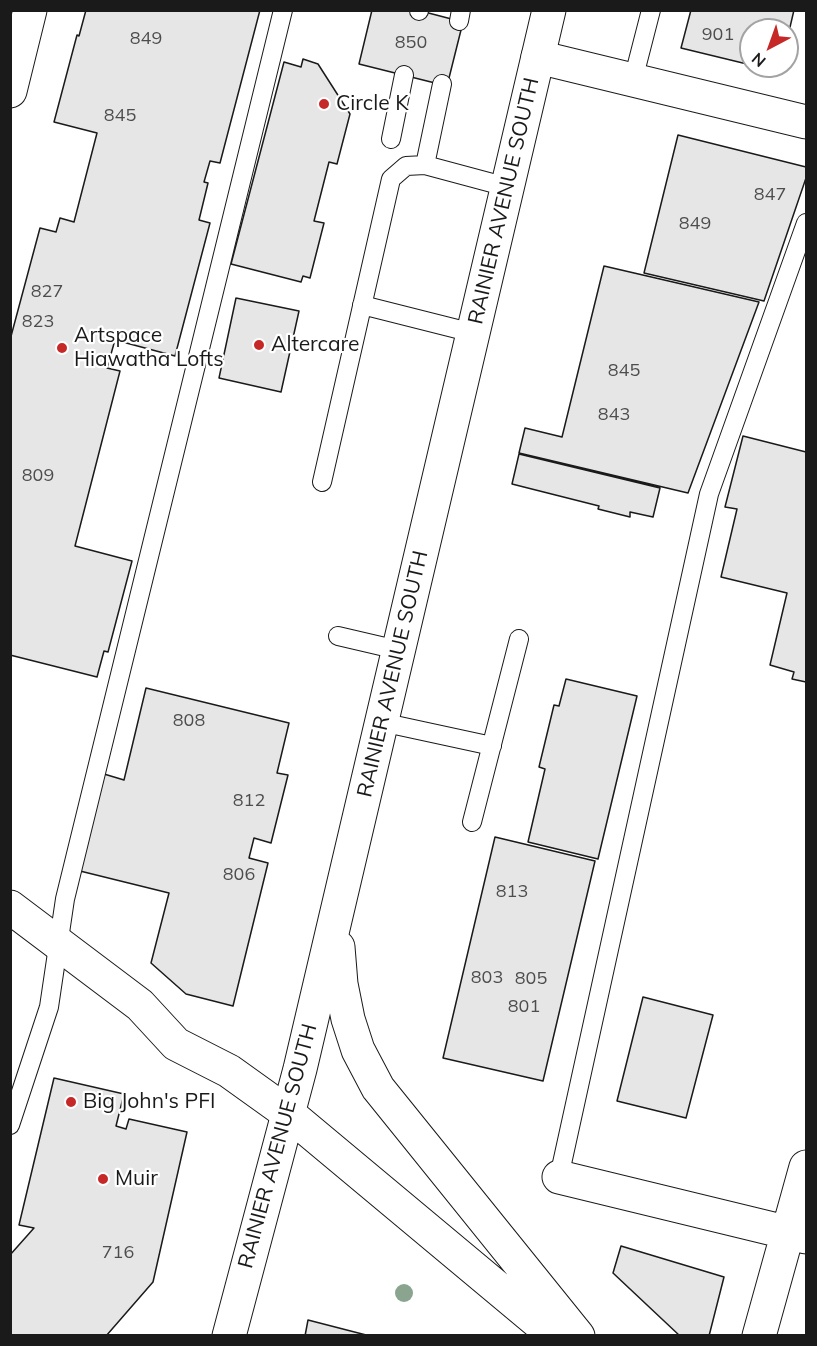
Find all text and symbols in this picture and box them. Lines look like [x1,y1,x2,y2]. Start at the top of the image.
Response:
north arrow [739,18,799,78]
house number: 901 [702,24,734,46]
house number: 849 [130,28,162,50]
house number: 850 [395,32,427,54]
text: N [747,49,770,72]
street label: RAINIER AVENUE SOUTH [463,75,545,327]
place label: Circle K [336,91,408,117]
marker: Circle K [317,97,331,111]
house number: 845 [104,105,136,127]
house number: 847 [754,184,786,206]
house number: 849 [679,213,711,235]
house number: 827 [31,281,63,303]
house number: 823 [22,311,54,333]
place label: Artspace Hiawatha Lofts [74,323,224,373]
place label: Altercare [271,332,359,358]
marker: Altercare [252,338,266,352]
marker: Artspace Hiawatha Lofts [55,341,69,355]
house number: 845 [608,360,640,382]
house number: 843 [598,404,630,426]
house number: 809 [22,465,54,487]
street label: RAINIER AVENUE SOUTH [352,548,434,800]
house number: 808 [173,710,205,732]
house number: 812 [233,790,265,812]
house number: 806 [223,864,255,886]
house number: 813 [496,881,528,903]
house number: 803 [471,967,503,989]
house number: 805 [515,968,547,990]
house number: 801 [508,996,540,1018]
street label: RAINIER AVENUE SOUTH [233,1021,323,1271]
place label: Big John's PFI [83,1089,215,1115]
marker: Big John's PFI [64,1095,78,1109]
place label: Muir [115,1166,158,1192]
marker: Muir [96,1172,110,1186]
house number: 716 [102,1242,134,1264]

